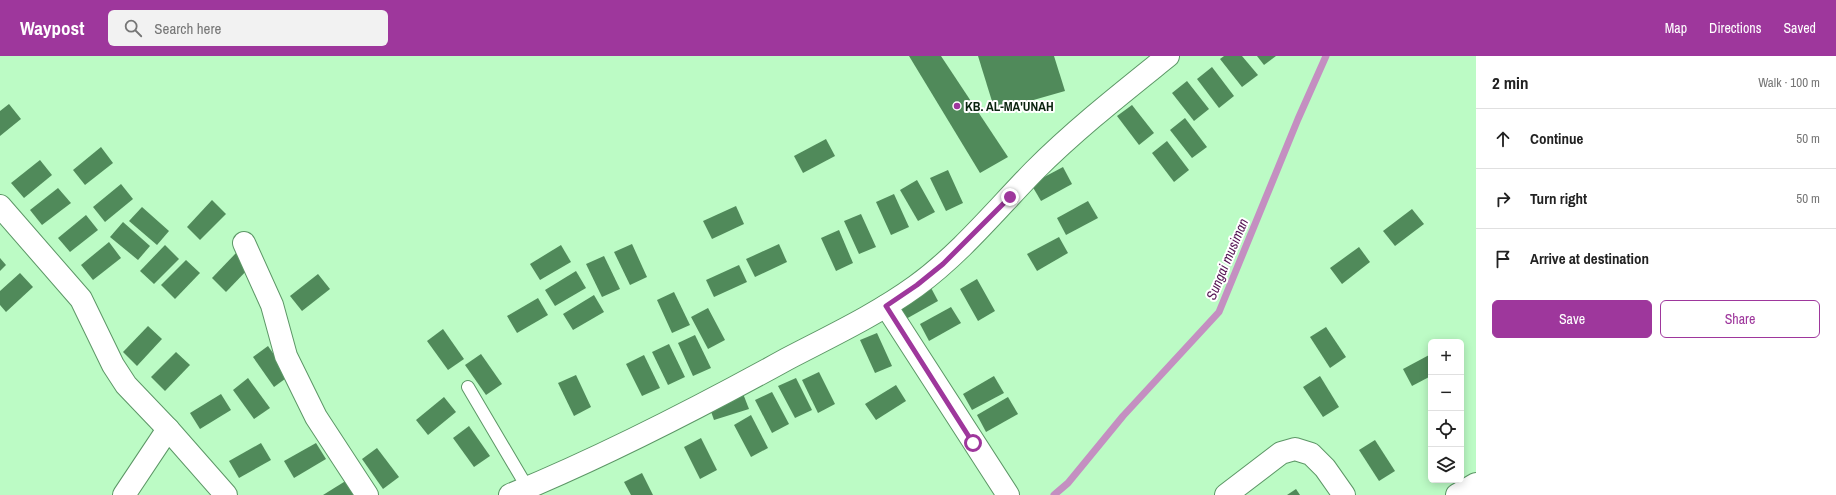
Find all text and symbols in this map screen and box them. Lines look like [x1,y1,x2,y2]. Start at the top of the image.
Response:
search box [108,10,388,46]
text: Waypost [20,15,84,41]
icon: search [122,17,144,39]
text: Search here [154,18,221,39]
text: Map [1665,19,1687,37]
text: Directions [1709,19,1761,37]
text: Saved [1783,19,1816,37]
text: 2 min [1492,71,1528,94]
text: Walk · 100 m [1758,74,1820,91]
place label: KB. AL-MA'UNAH [965,98,1054,115]
marker: KB. AL-MA'UNAH [952,101,962,111]
icon: ahead [1492,128,1514,150]
text: Continue [1530,128,1583,149]
text: 50 m [1796,130,1820,147]
route end [1001,188,1019,206]
icon: right [1492,188,1514,210]
text: Turn right [1530,188,1587,209]
text: 50 m [1796,190,1820,207]
water label: Sungai musiman [1202,216,1252,302]
icon: arrive [1492,248,1514,270]
text: Arrive at destination [1530,248,1649,269]
button: Save [1492,300,1652,338]
button: Share [1660,300,1820,338]
map controls [1428,339,1464,483]
button: + [1428,339,1464,375]
button: − [1428,375,1464,411]
button: locate [1428,411,1464,447]
route start [964,434,982,452]
button: layers [1428,447,1464,483]

